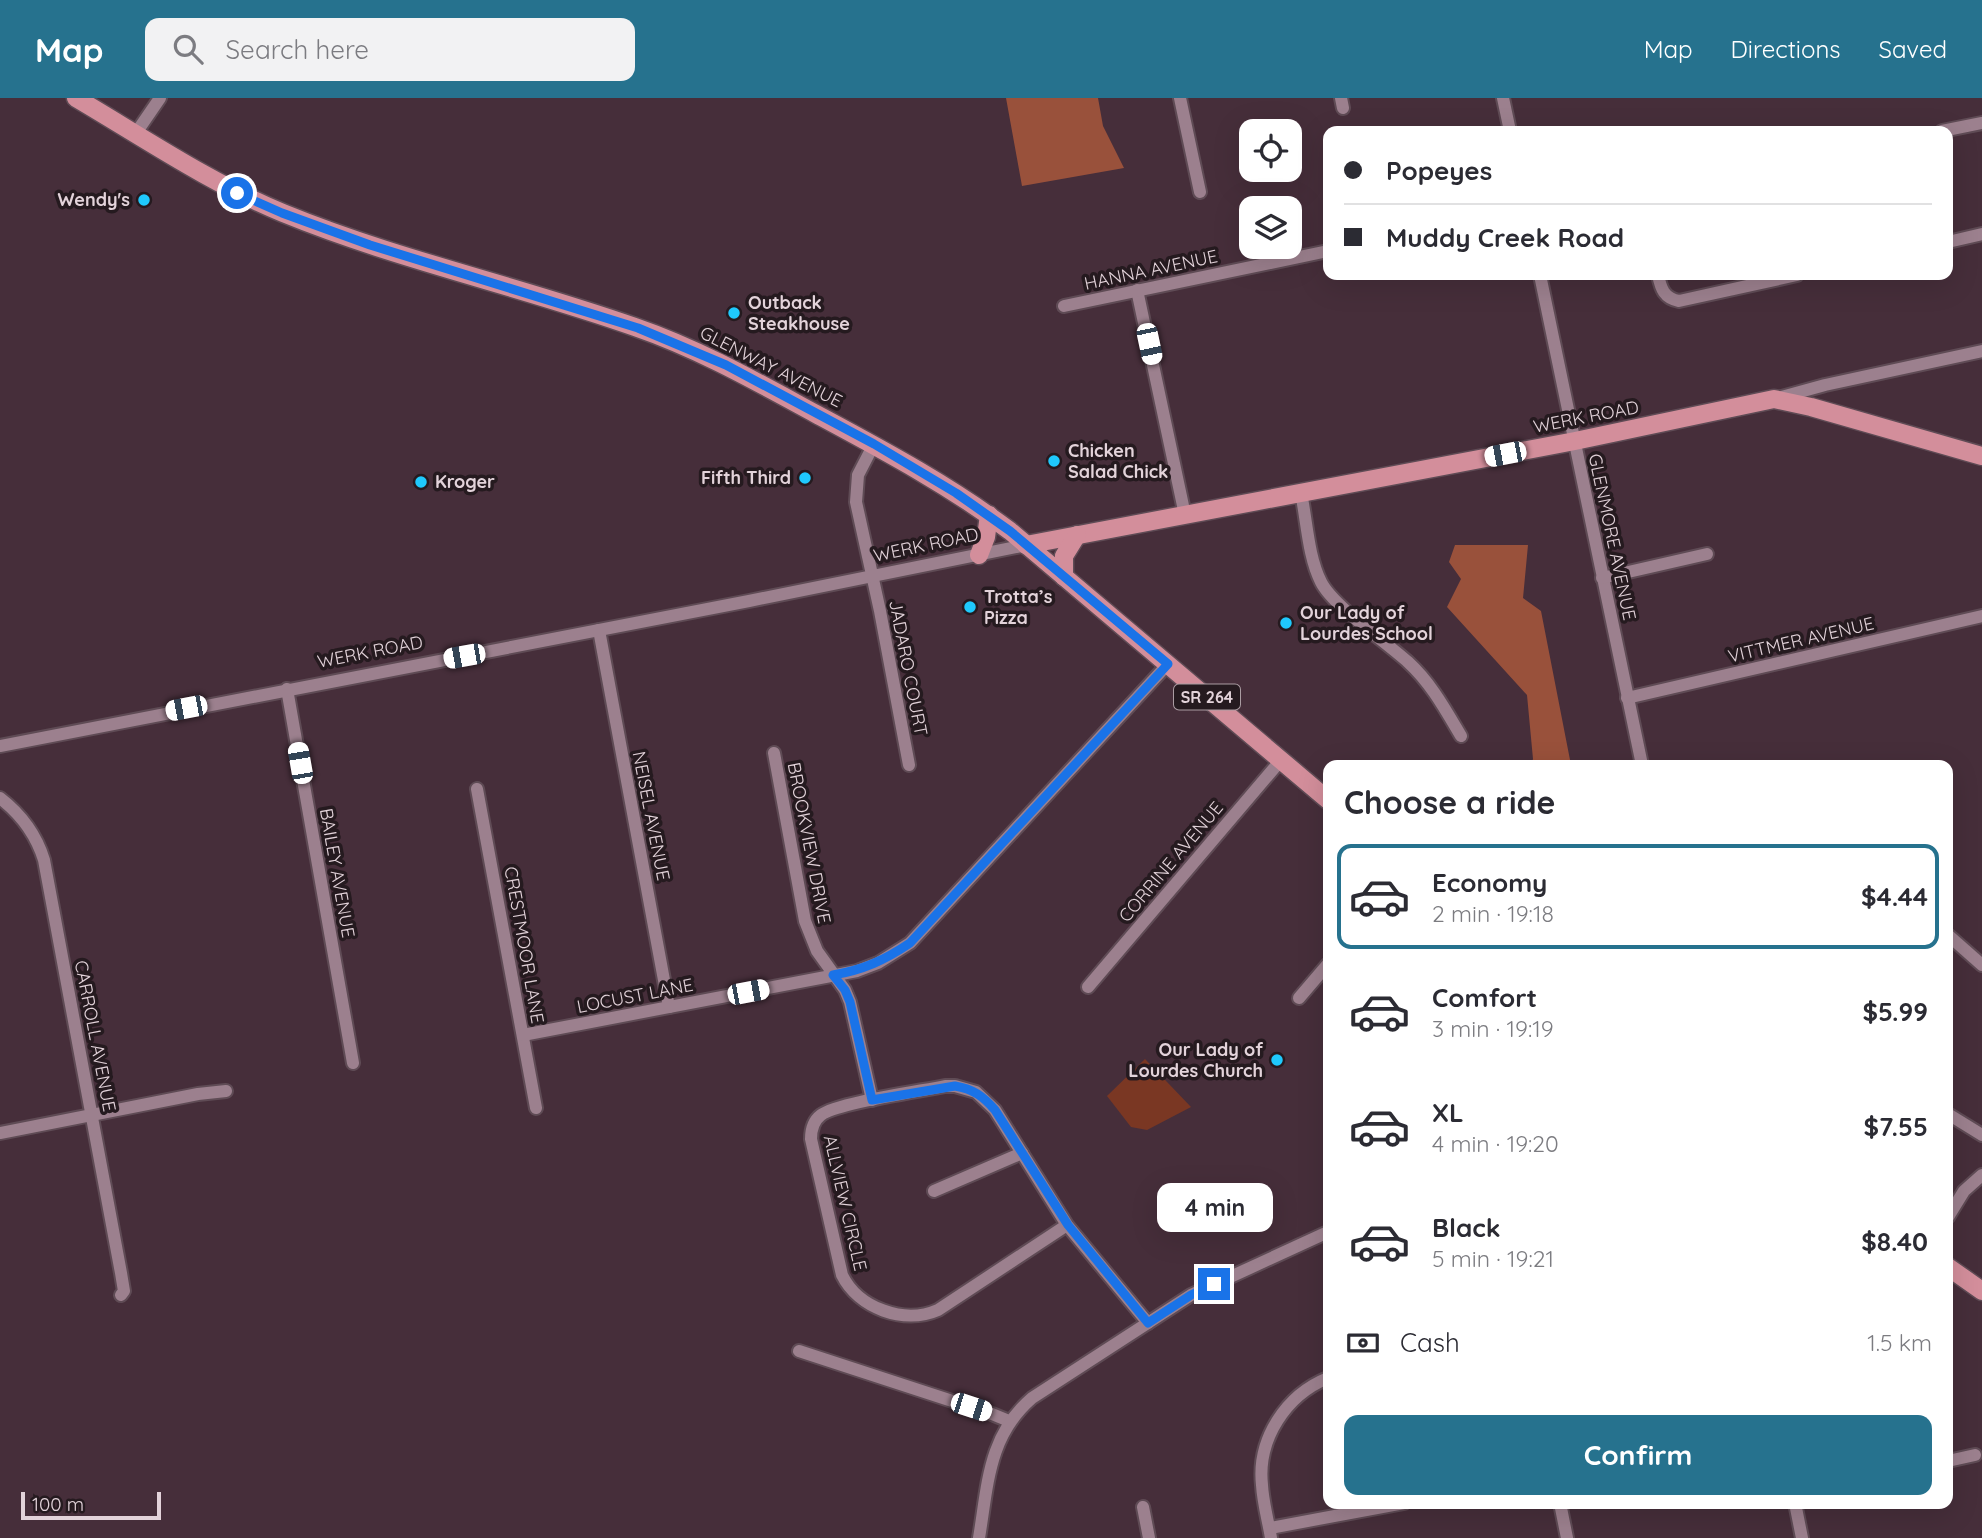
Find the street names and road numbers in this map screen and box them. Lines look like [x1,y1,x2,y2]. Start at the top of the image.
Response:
street label: HANNA AVENUE [1082,244,1220,295]
street label: GLENWAY AVENUE [696,321,846,412]
street label: WERK ROAD [1531,395,1641,438]
street label: GLENMORE AVENUE [1584,452,1641,622]
street label: WERK ROAD [871,522,981,567]
street label: JADARO COURT [884,598,933,738]
street label: VITTMER AVENUE [1726,612,1876,667]
street label: WERK ROAD [315,630,425,673]
road number: SR 264 [1174,684,1240,710]
street label: NEISEL AVENUE [628,749,675,882]
street label: BROOKVIEW DRIVE [783,760,836,926]
street label: CORRINE AVENUE [1113,797,1228,927]
street label: BAILEY AVENUE [315,806,360,939]
street label: CRESTMOOR LANE [499,865,550,1025]
street label: CARROLL AVENUE [70,958,121,1113]
street label: LOCUST LANE [575,973,695,1018]
street label: ALLVIEW CIRCLE [819,1133,872,1273]

